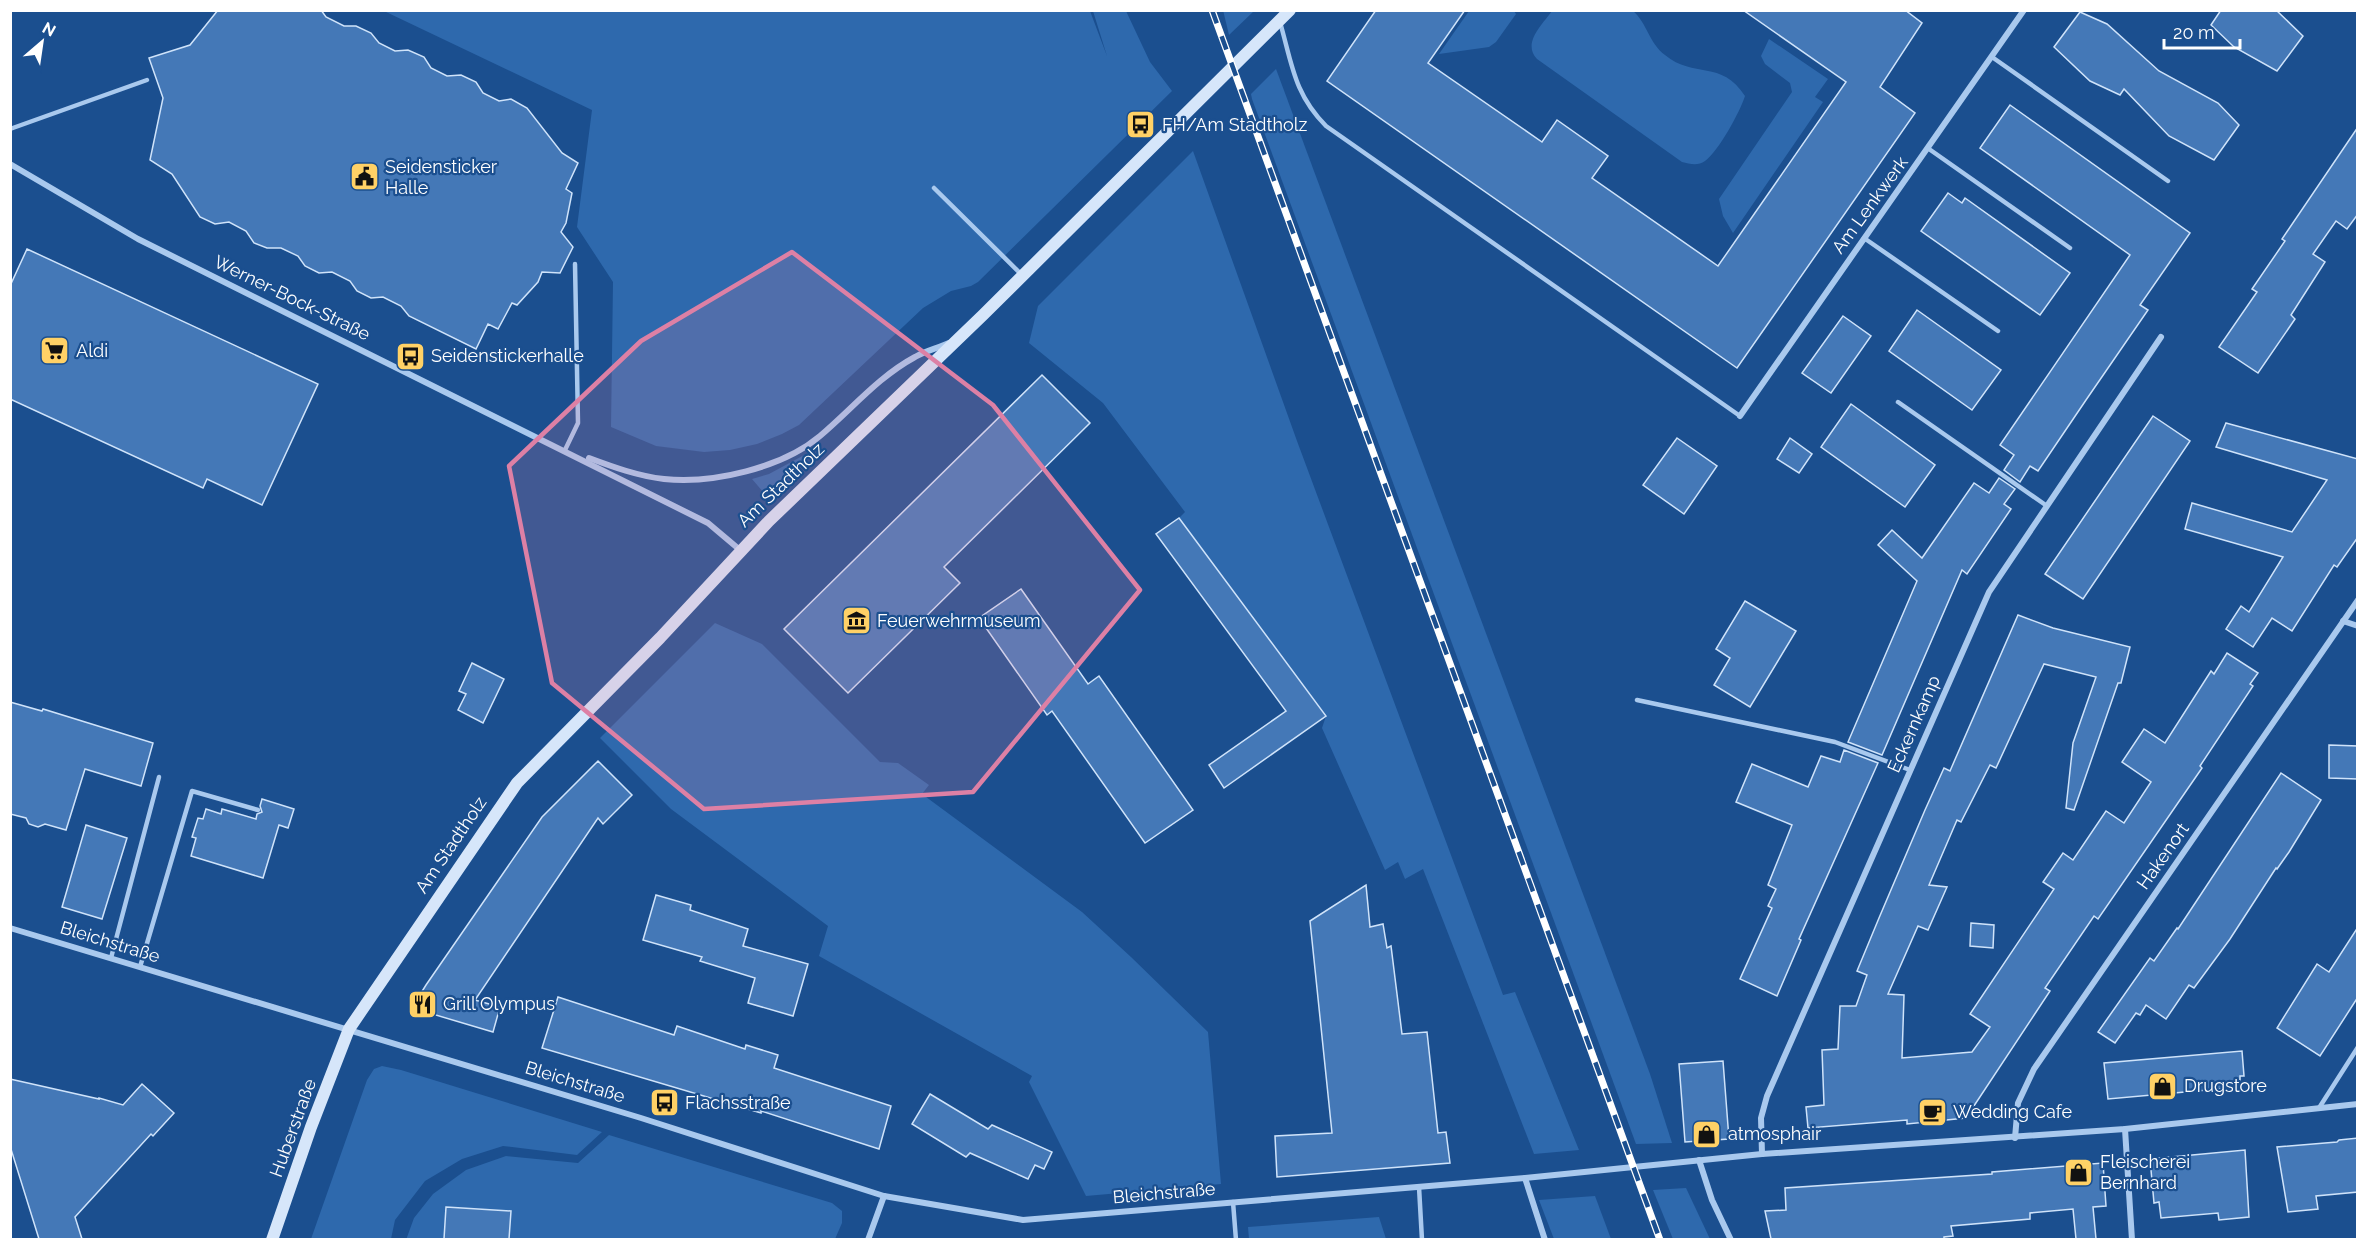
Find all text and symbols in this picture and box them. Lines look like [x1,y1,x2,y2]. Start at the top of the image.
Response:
north arrow [12,12,72,72]
scale bar [2164,12,2240,50]
text: N [39,18,59,41]
text: 20 m [2173,22,2215,43]
bus stop icon: FH/Am Stadtholz [1125,109,1157,141]
place label: FH/Am Stadtholz [1162,114,1308,135]
street label: Am Lenkwerk [1827,152,1912,257]
place label: Seidensticker Halle [385,156,498,198]
public building icon: Seidensticker Halle [348,161,380,193]
street label: Werner-Bock-Straße [211,251,374,345]
supermarket icon: Aldi [39,335,71,367]
place label: Aldi [76,340,108,361]
bus stop icon: Seidenstickerhalle [394,340,426,372]
place label: Seidenstickerhalle [431,345,584,366]
street label: Am Stadtholz [733,438,828,531]
museum icon: Feuerwehrmuseum [840,605,872,637]
place label: Feuerwehrmuseum [877,610,1041,631]
street label: Eckernkamp [1883,672,1944,776]
street label: Am Stadtholz [411,792,491,897]
street label: Hakenort [2132,818,2193,893]
street label: Bleichstraße [58,916,163,967]
restaurant icon: Grill Olympus [406,988,438,1020]
place label: Grill Olympus [443,993,555,1014]
street label: Bleichstraße [523,1056,628,1107]
shop icon: Drugstore [2147,1070,2179,1102]
street label: Huberstraße [265,1075,320,1180]
place label: Drugstore [2184,1075,2267,1096]
bus stop icon: Flachsstraße [648,1087,680,1119]
place label: Flachsstraße [685,1092,791,1113]
cafe icon: Wedding Cafe [1916,1096,1948,1128]
place label: Wedding Cafe [1953,1101,2072,1122]
shop icon: atmosphair [1691,1118,1723,1150]
place label: atmosphair [1728,1123,1822,1144]
place label: Fleischerei Bernhard [2100,1151,2190,1193]
shop icon: Fleischerei Bernhard [2063,1156,2095,1188]
street label: Bleichstraße [1112,1178,1217,1207]

